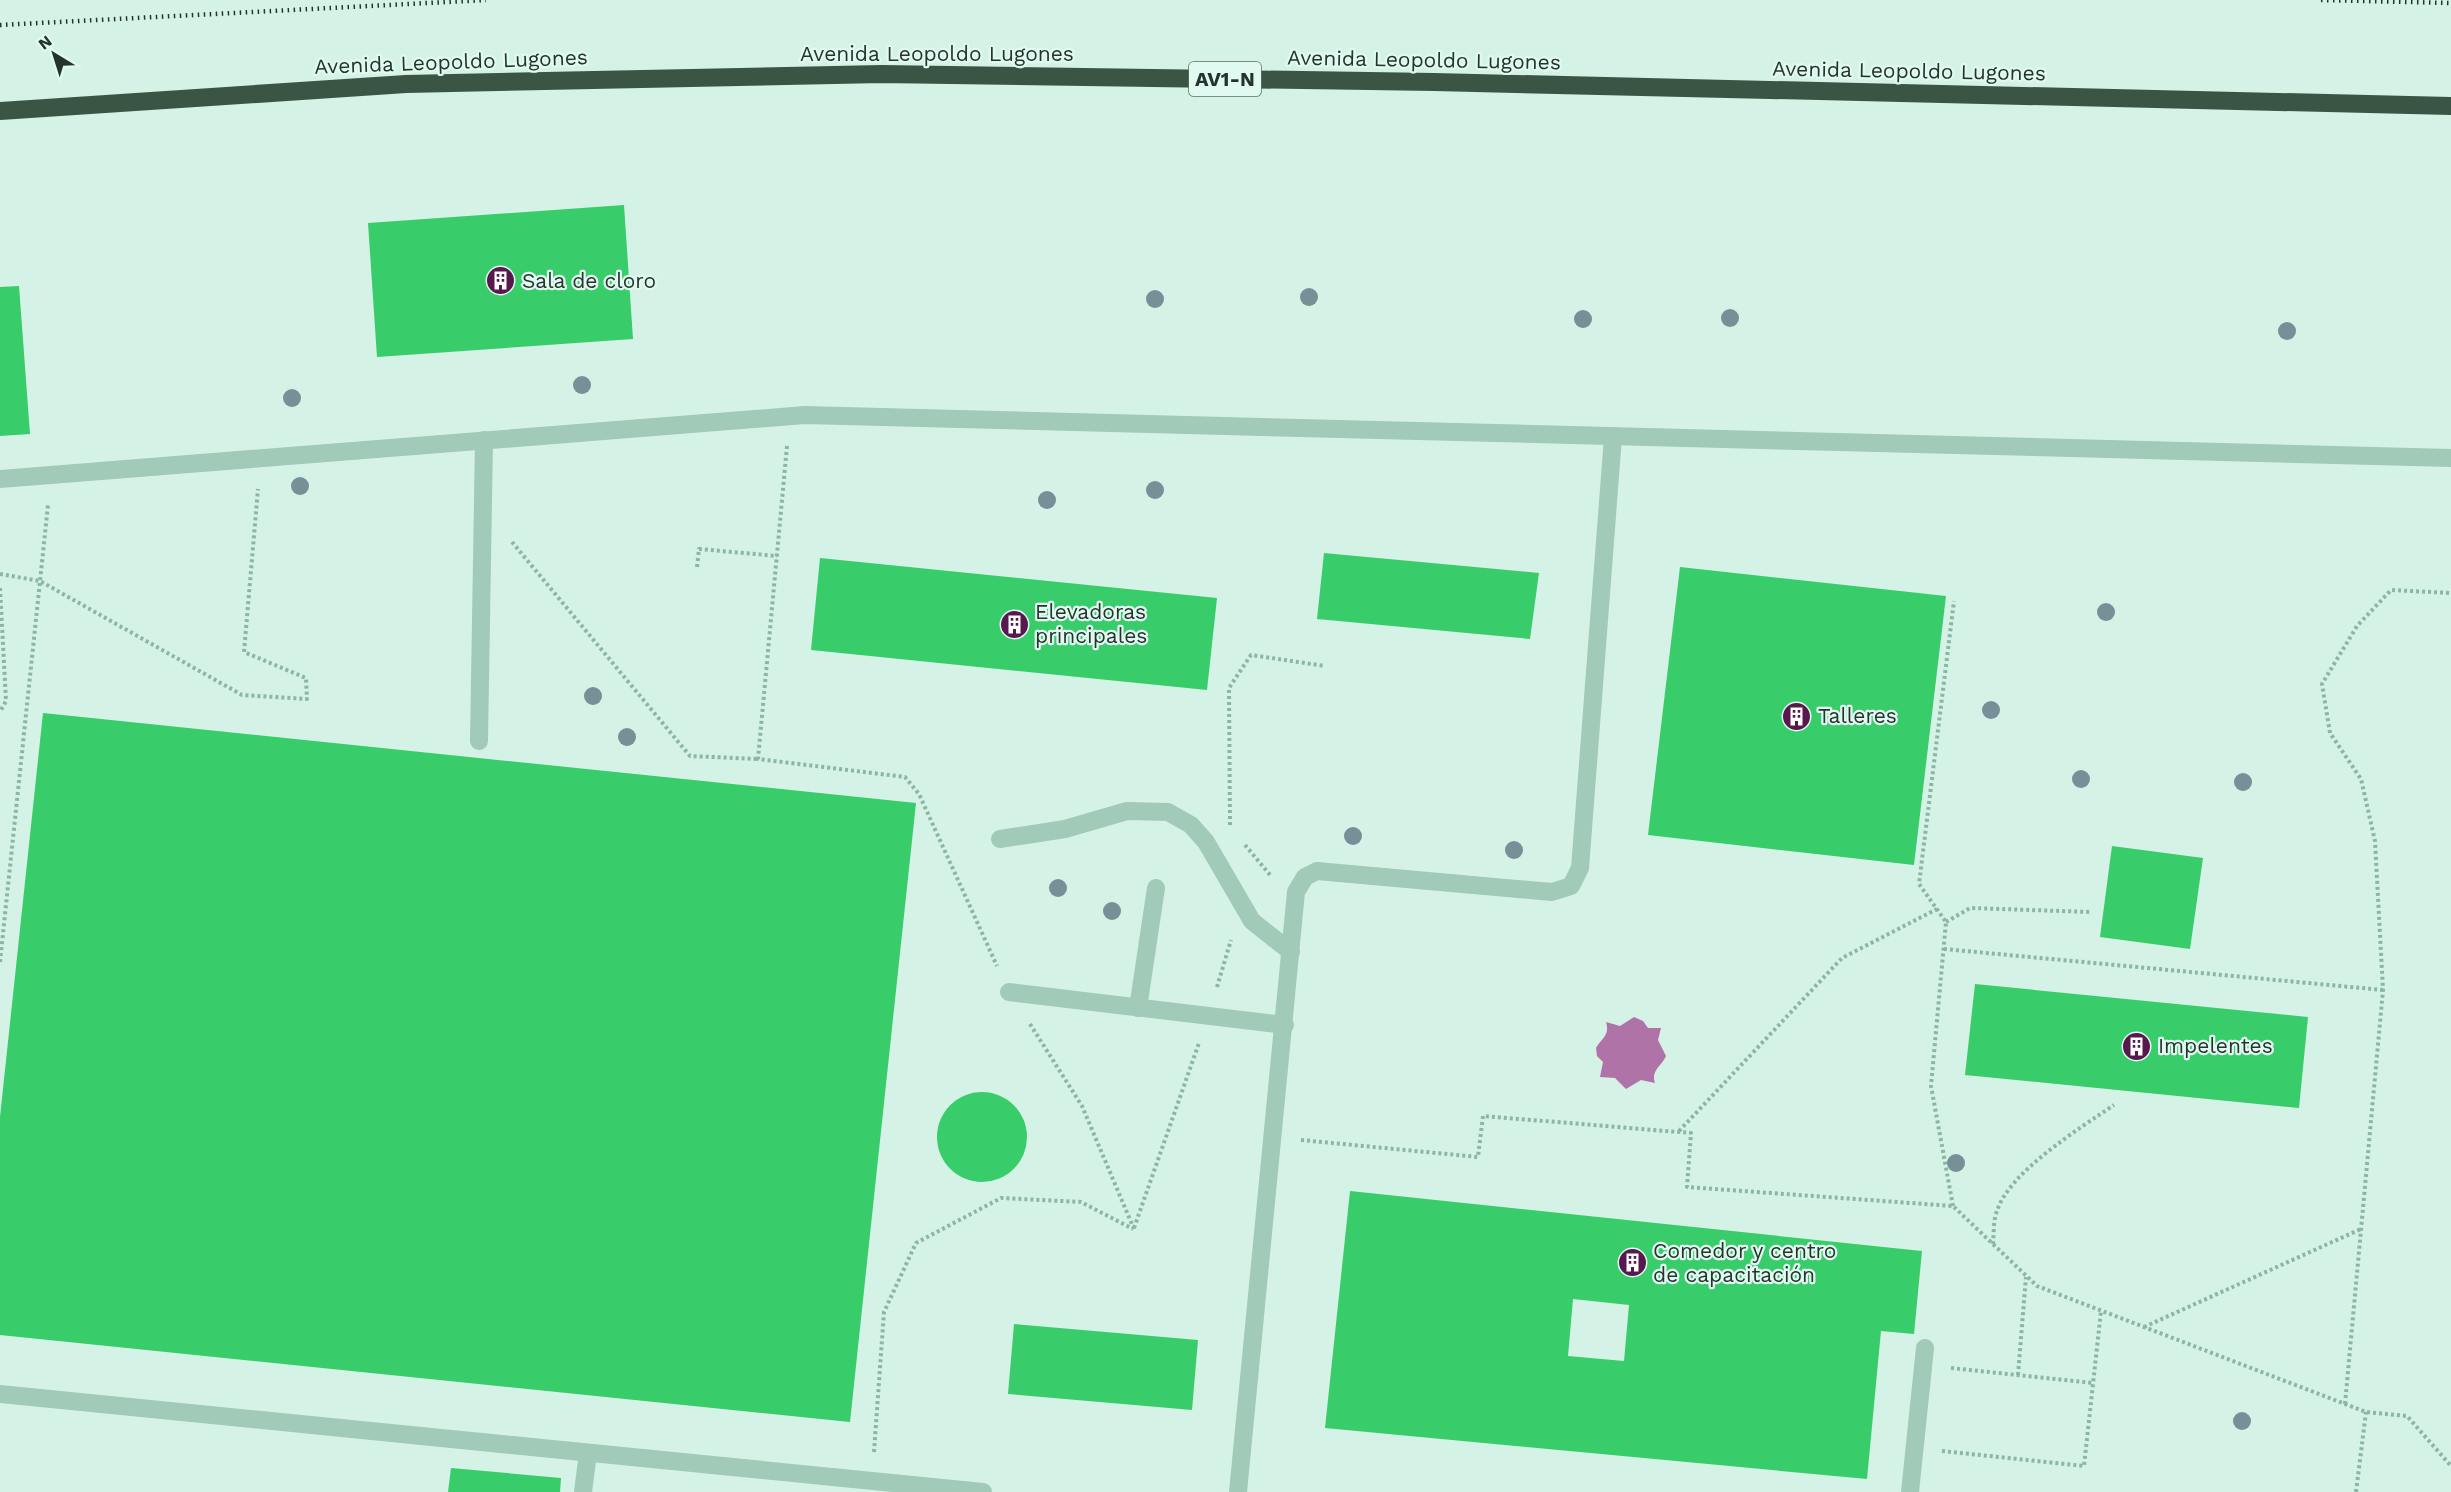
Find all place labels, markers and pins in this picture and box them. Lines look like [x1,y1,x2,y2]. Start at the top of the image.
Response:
building icon: Sala de cloro [485,265,517,297]
place label: Sala de cloro [522,268,656,293]
place label: Elevadoras principales [1035,599,1147,648]
building icon: Elevadoras principales [998,608,1030,640]
building icon: Talleres [1781,700,1813,732]
place label: Talleres [1818,703,1897,728]
building icon: Impelentes [2121,1030,2153,1062]
place label: Impelentes [2158,1033,2273,1058]
place label: Comedor y centro de capacitación [1653,1238,1836,1287]
building icon: Comedor y centro de capacitación [1616,1247,1648,1279]

